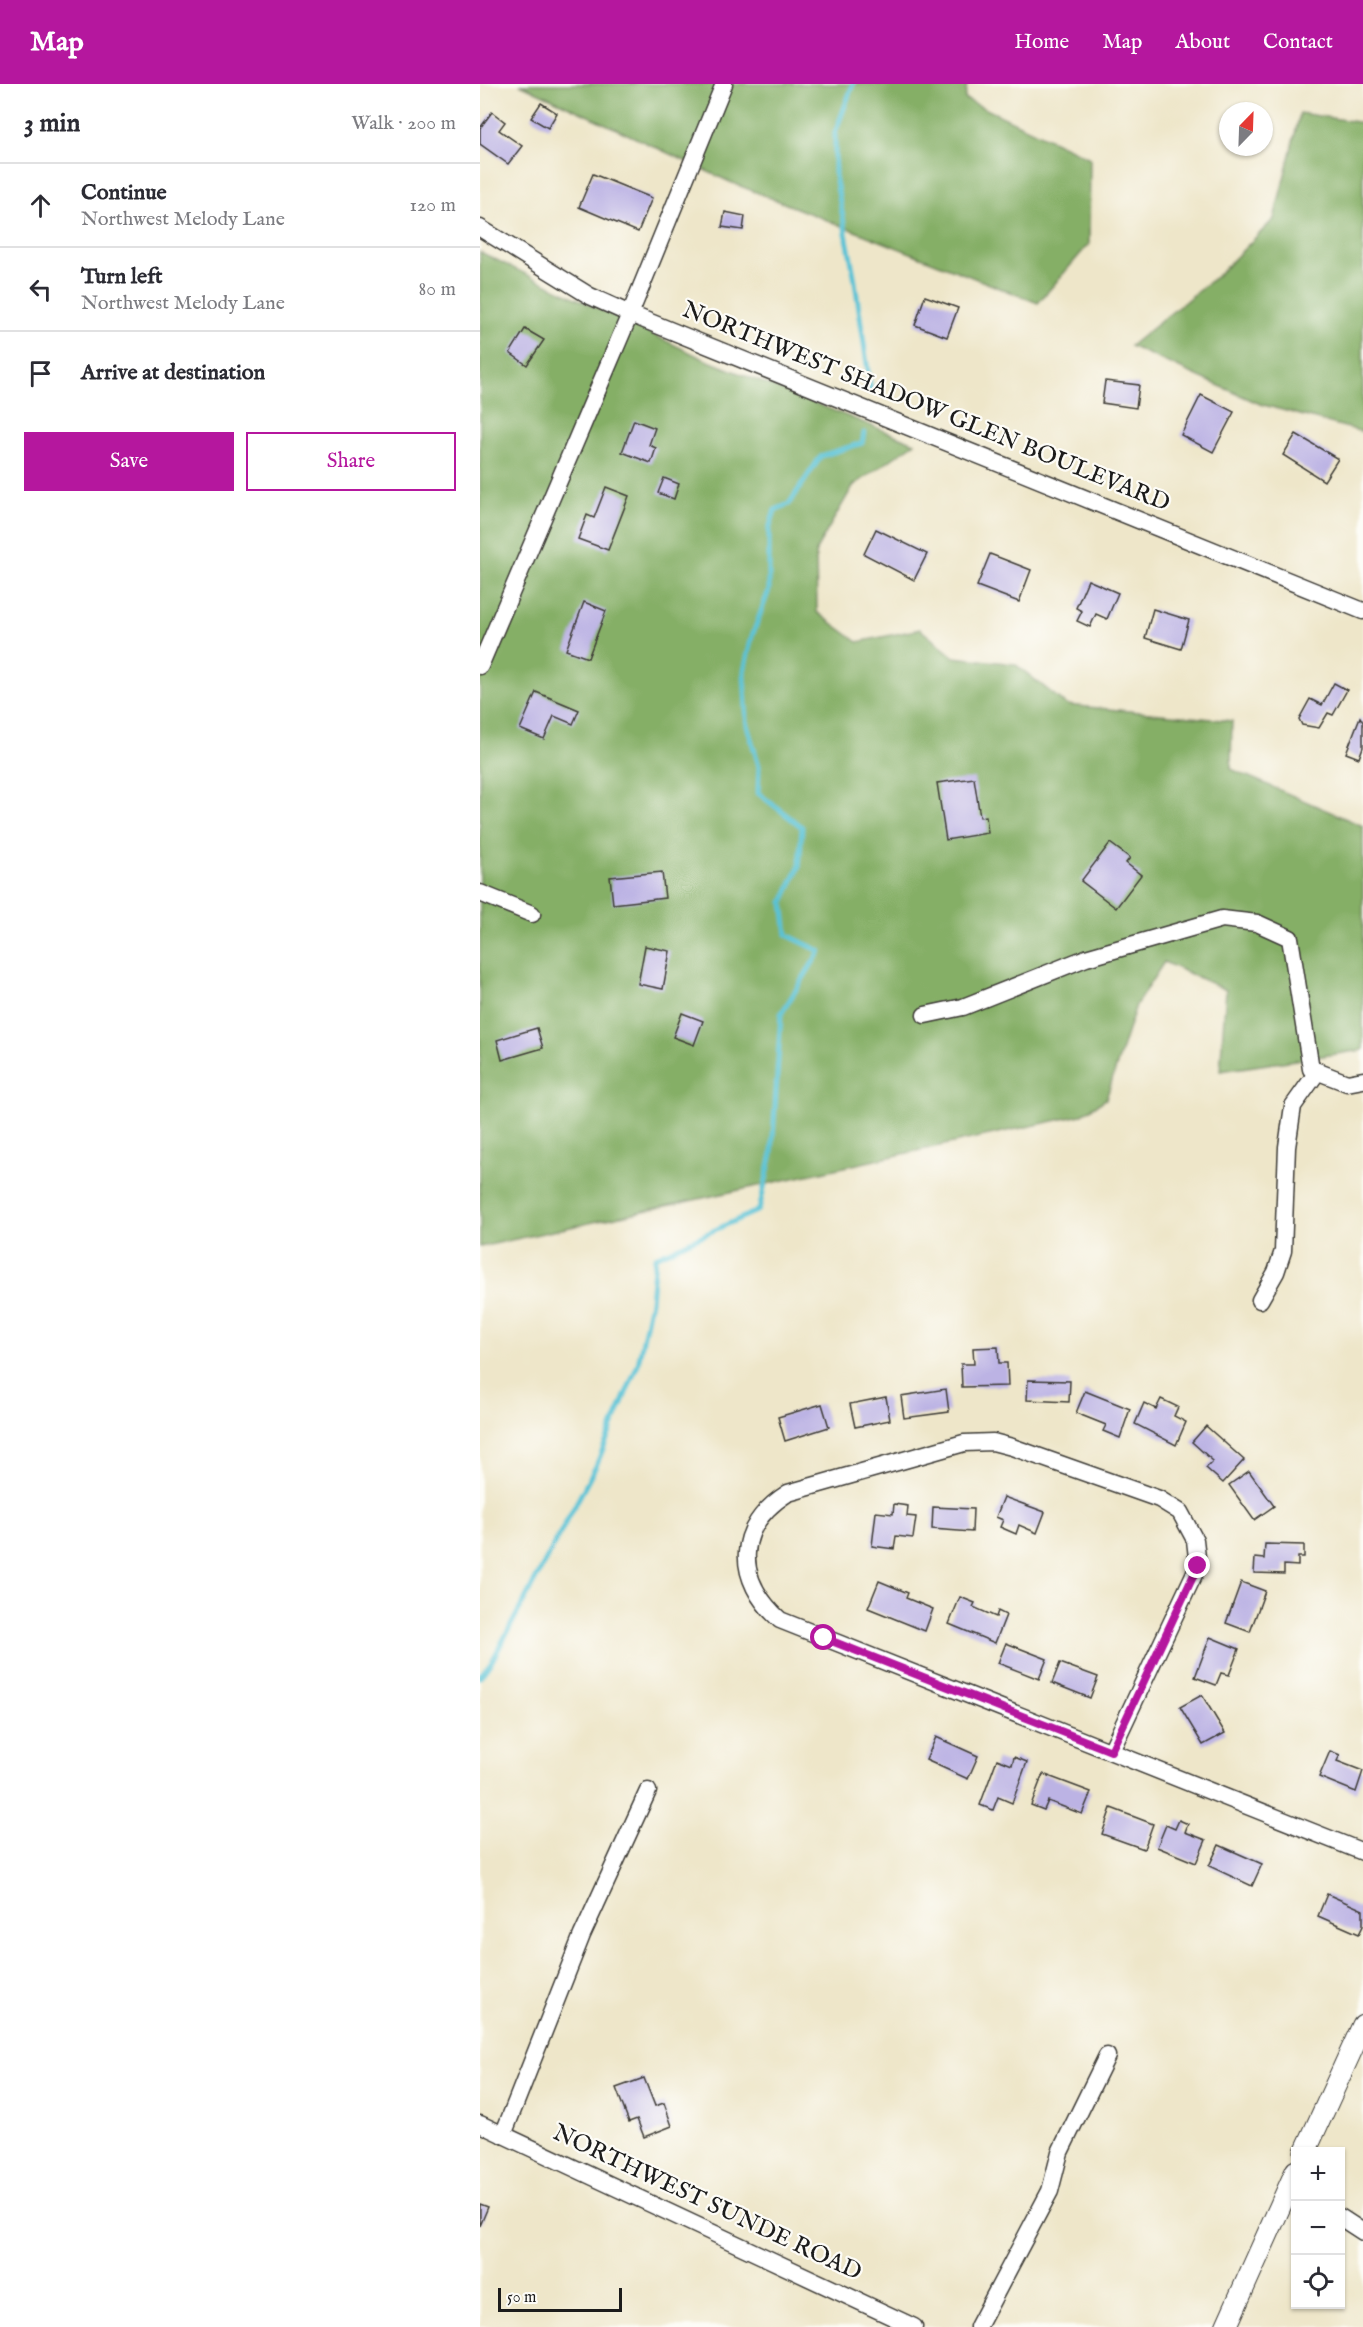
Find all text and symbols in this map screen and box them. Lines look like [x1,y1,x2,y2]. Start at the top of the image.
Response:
text: Map [30,25,84,60]
text: Home [1014,29,1069,56]
text: Map [1102,29,1142,56]
text: About [1175,29,1230,56]
text: Contact [1263,29,1333,56]
north arrow [1219,102,1273,156]
text: 3 min [24,107,80,140]
text: Walk · 200 m [351,111,456,136]
text: Continue [81,179,167,207]
icon: ahead [24,189,57,222]
text: 120 m [410,193,456,218]
text: Northwest Melody Lane [81,207,285,232]
text: Turn left [81,263,163,291]
icon: left [24,273,57,306]
text: 80 m [419,277,456,302]
text: Northwest Melody Lane [81,291,285,316]
street label: NORTHWEST SHADOW GLEN BOULEVARD [678,295,1174,519]
icon: arrive [24,357,57,390]
text: Arrive at destination [81,359,265,387]
button: Save [24,432,234,491]
button: Share [246,432,456,491]
route end [1184,1552,1210,1578]
route start [810,1624,836,1650]
street label: NORTHWEST SUNDE ROAD [548,2118,866,2288]
map controls [1291,2147,1345,2309]
button: + [1291,2147,1345,2201]
button: − [1291,2201,1345,2255]
button: locate [1291,2255,1345,2309]
scale bar [498,2285,622,2312]
text: 50 m [507,2288,536,2308]

